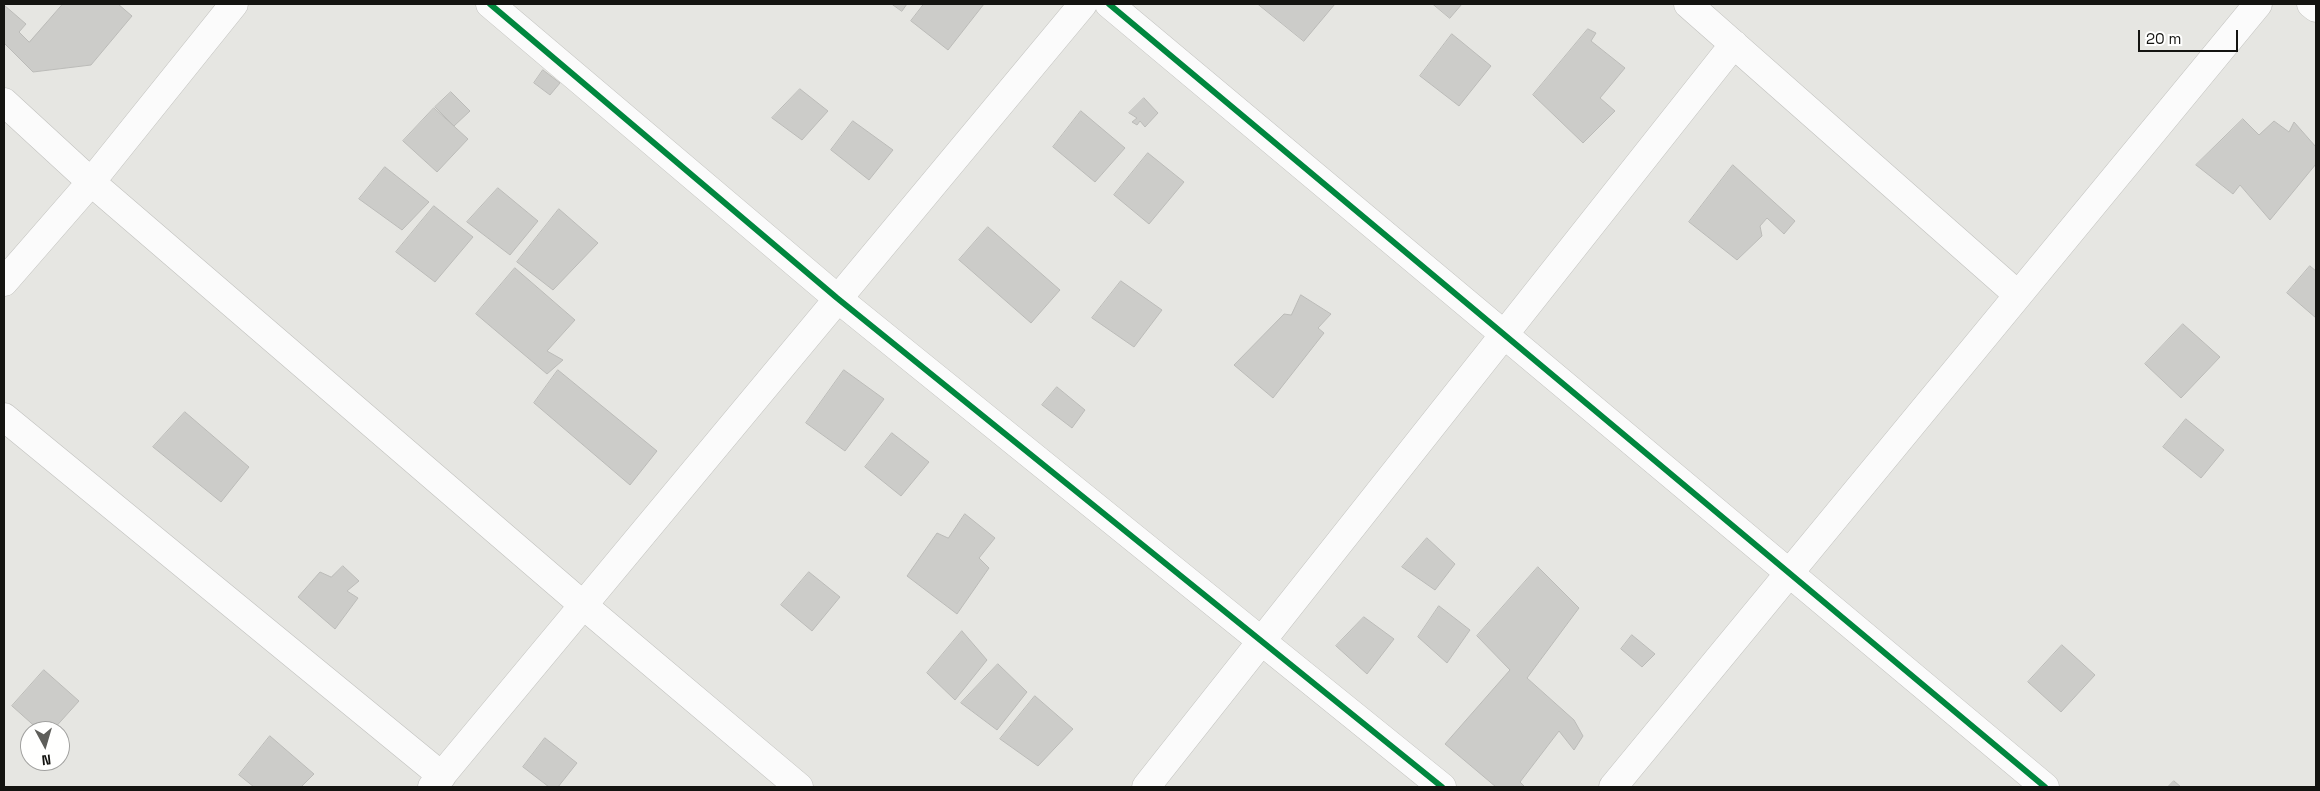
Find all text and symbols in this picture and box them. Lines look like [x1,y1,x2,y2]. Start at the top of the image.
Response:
scale bar [2140,20,2240,52]
text: 20 m [2146,29,2181,48]
north arrow [20,721,70,771]
text: N [41,750,52,769]

